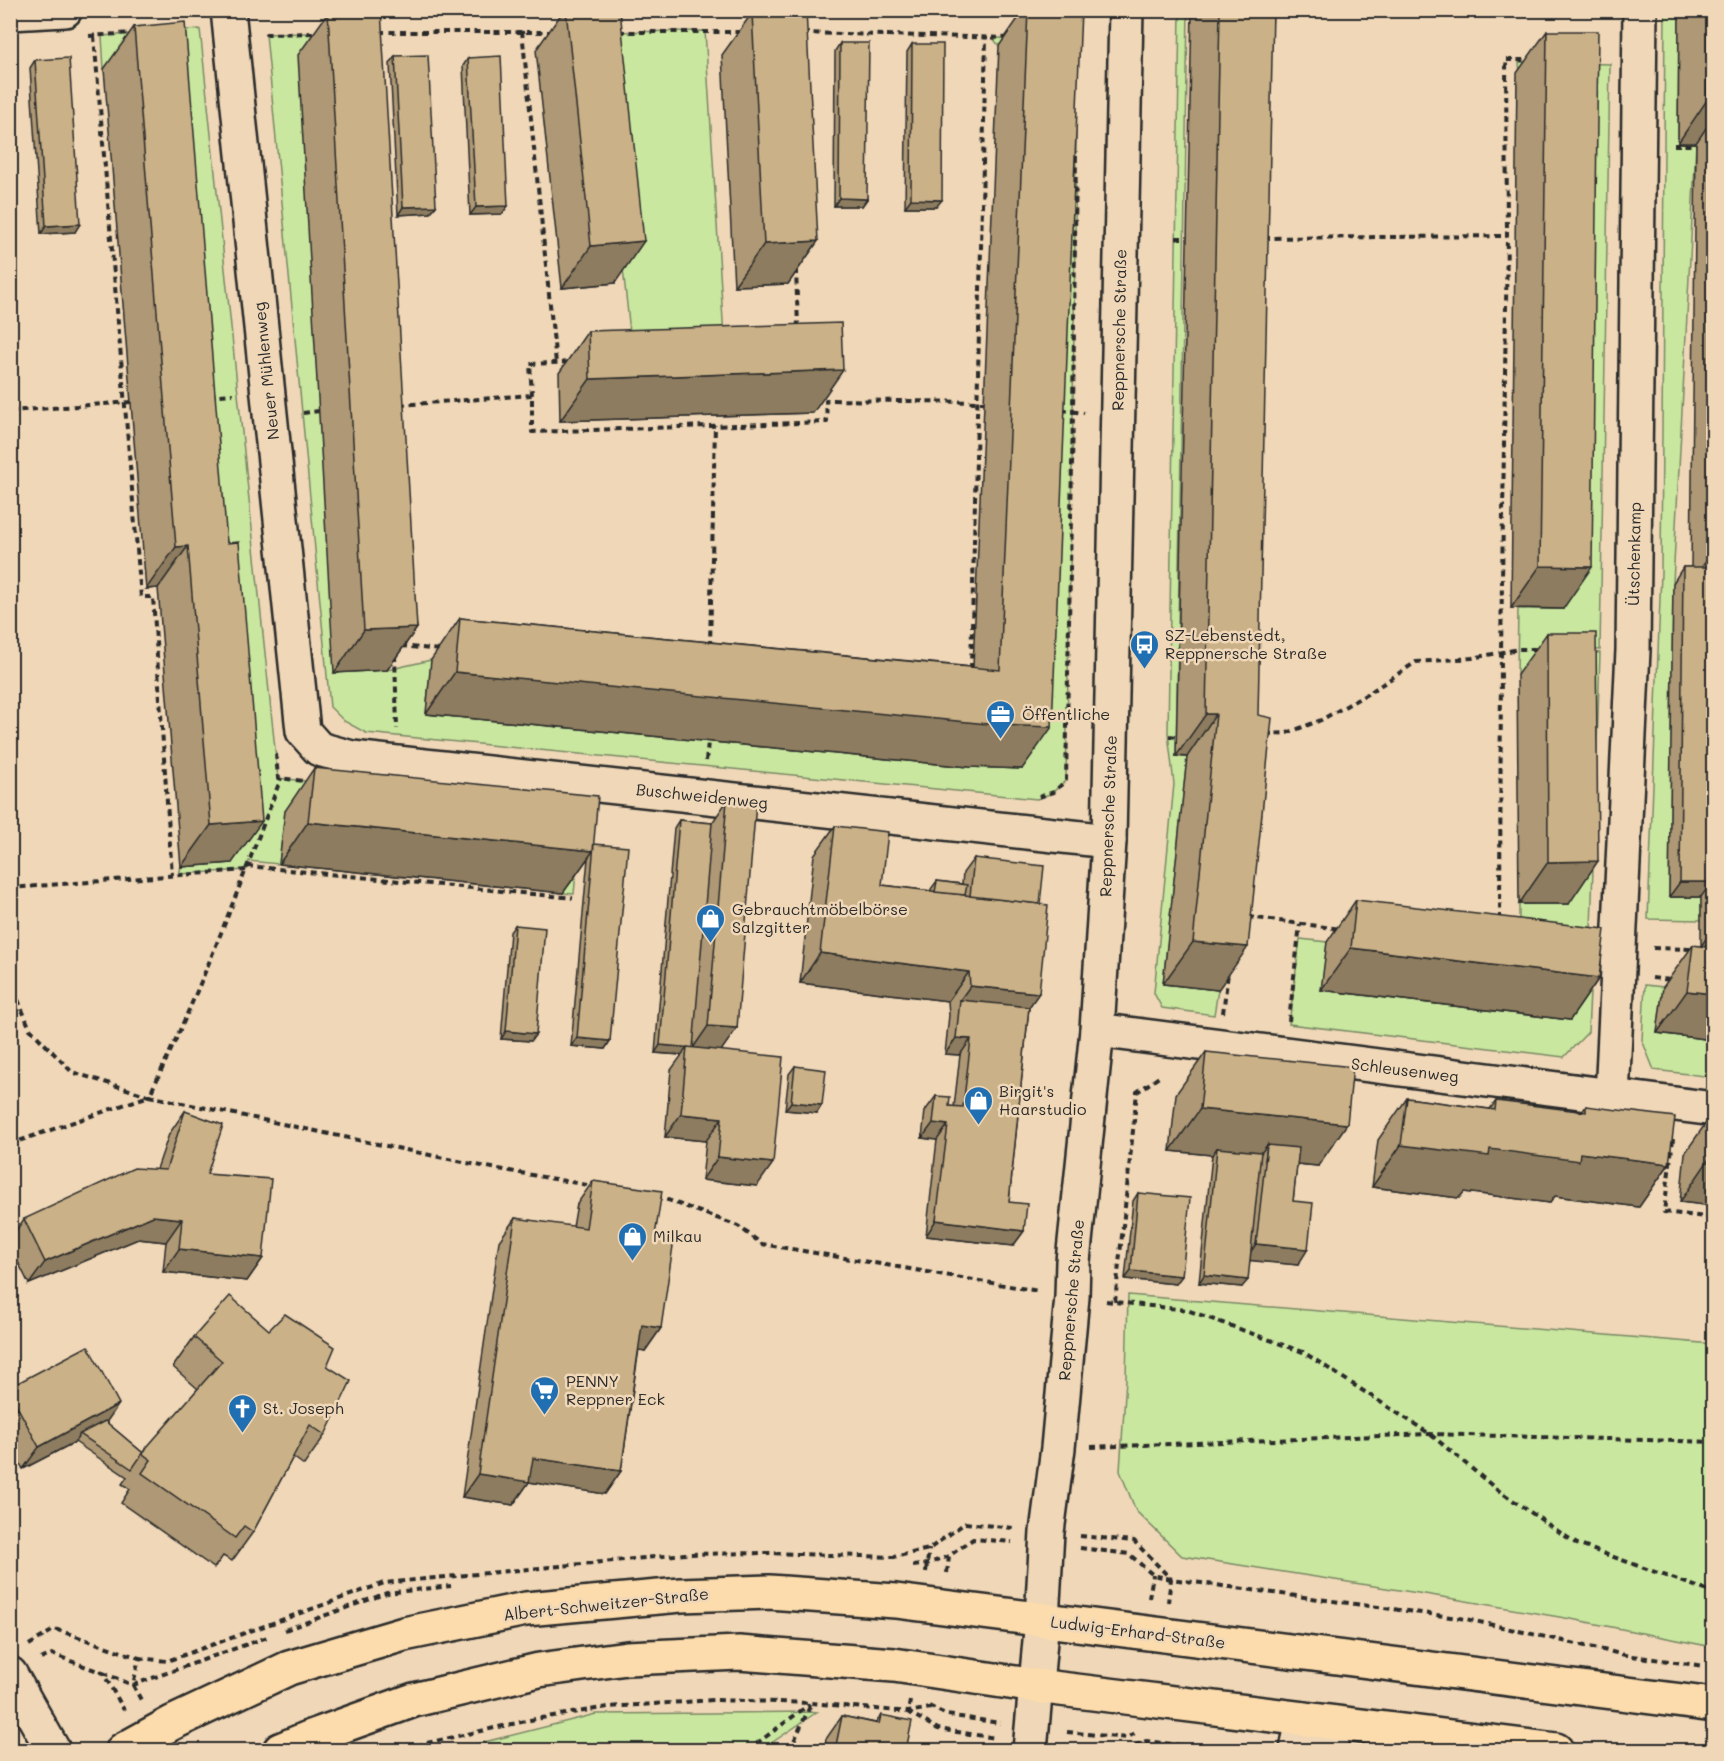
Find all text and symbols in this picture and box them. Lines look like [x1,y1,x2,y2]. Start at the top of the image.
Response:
street label: Reppnersche Straße [1107,249,1130,411]
street label: Neuer Mühlenweg [248,301,283,441]
street label: Ütschenkamp [1622,502,1645,606]
place label: SZ-Lebenstedt, Reppnersche Straße [1165,624,1327,663]
bus stop icon: SZ-Lebenstedt, Reppnersche Straße [1128,628,1160,670]
office icon: Öffentliche [985,698,1017,740]
place label: Öffentliche [1022,703,1110,724]
street label: Reppnersche Straße [1094,735,1121,897]
street label: Buschweidenweg [635,778,769,813]
place label: Gebrauchtmöbelbörse Salzgitter [732,898,908,937]
shop icon: Gebrauchtmöbelbörse Salzgitter [695,902,727,944]
street label: Schleusenweg [1350,1052,1460,1087]
place label: Birgit's Haarstudio [999,1080,1086,1119]
shop icon: Birgit's Haarstudio [962,1084,994,1126]
street label: Reppnersche Straße [1053,1218,1088,1382]
shop icon: Milkau [616,1220,648,1262]
place label: Milkau [653,1225,702,1246]
place label: PENNY Reppner Eck [566,1370,665,1409]
supermarket icon: PENNY Reppner Eck [529,1374,561,1416]
church icon: St. Joseph [226,1392,258,1434]
place label: St. Joseph [263,1397,344,1418]
street label: Albert-Schweitzer-Straße [502,1582,710,1625]
street label: Ludwig-Erhard-Straße [1049,1610,1227,1653]

